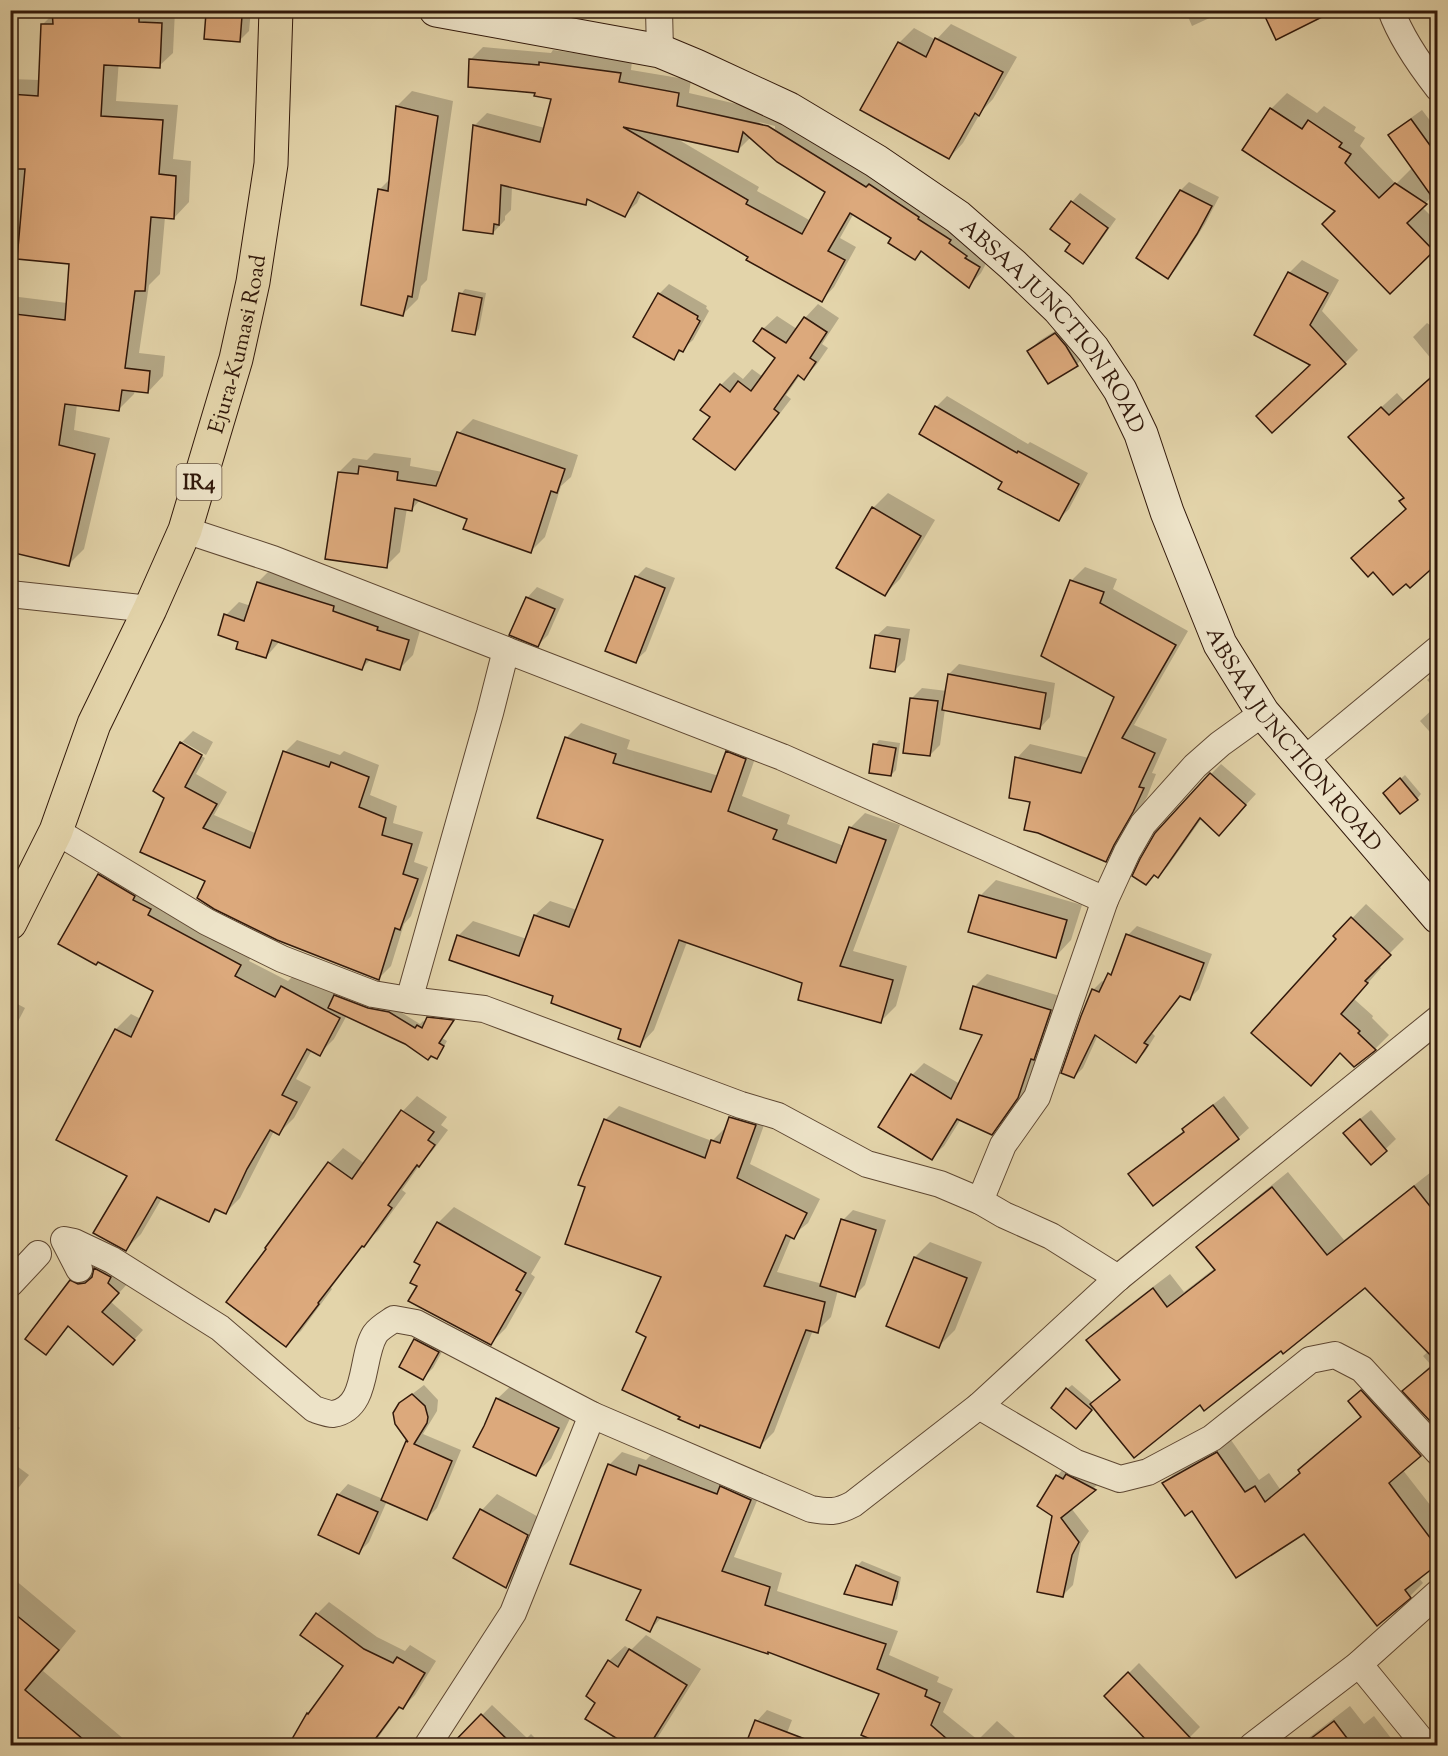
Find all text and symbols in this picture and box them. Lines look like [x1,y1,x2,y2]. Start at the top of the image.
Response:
street label: ABSAA JUNCTION ROAD [952,213,1151,440]
street label: Ejura-Kumasi Road [202,253,276,438]
road number: IR4 [176,464,222,500]
street label: ABSAA JUNCTION ROAD [1196,623,1388,860]

